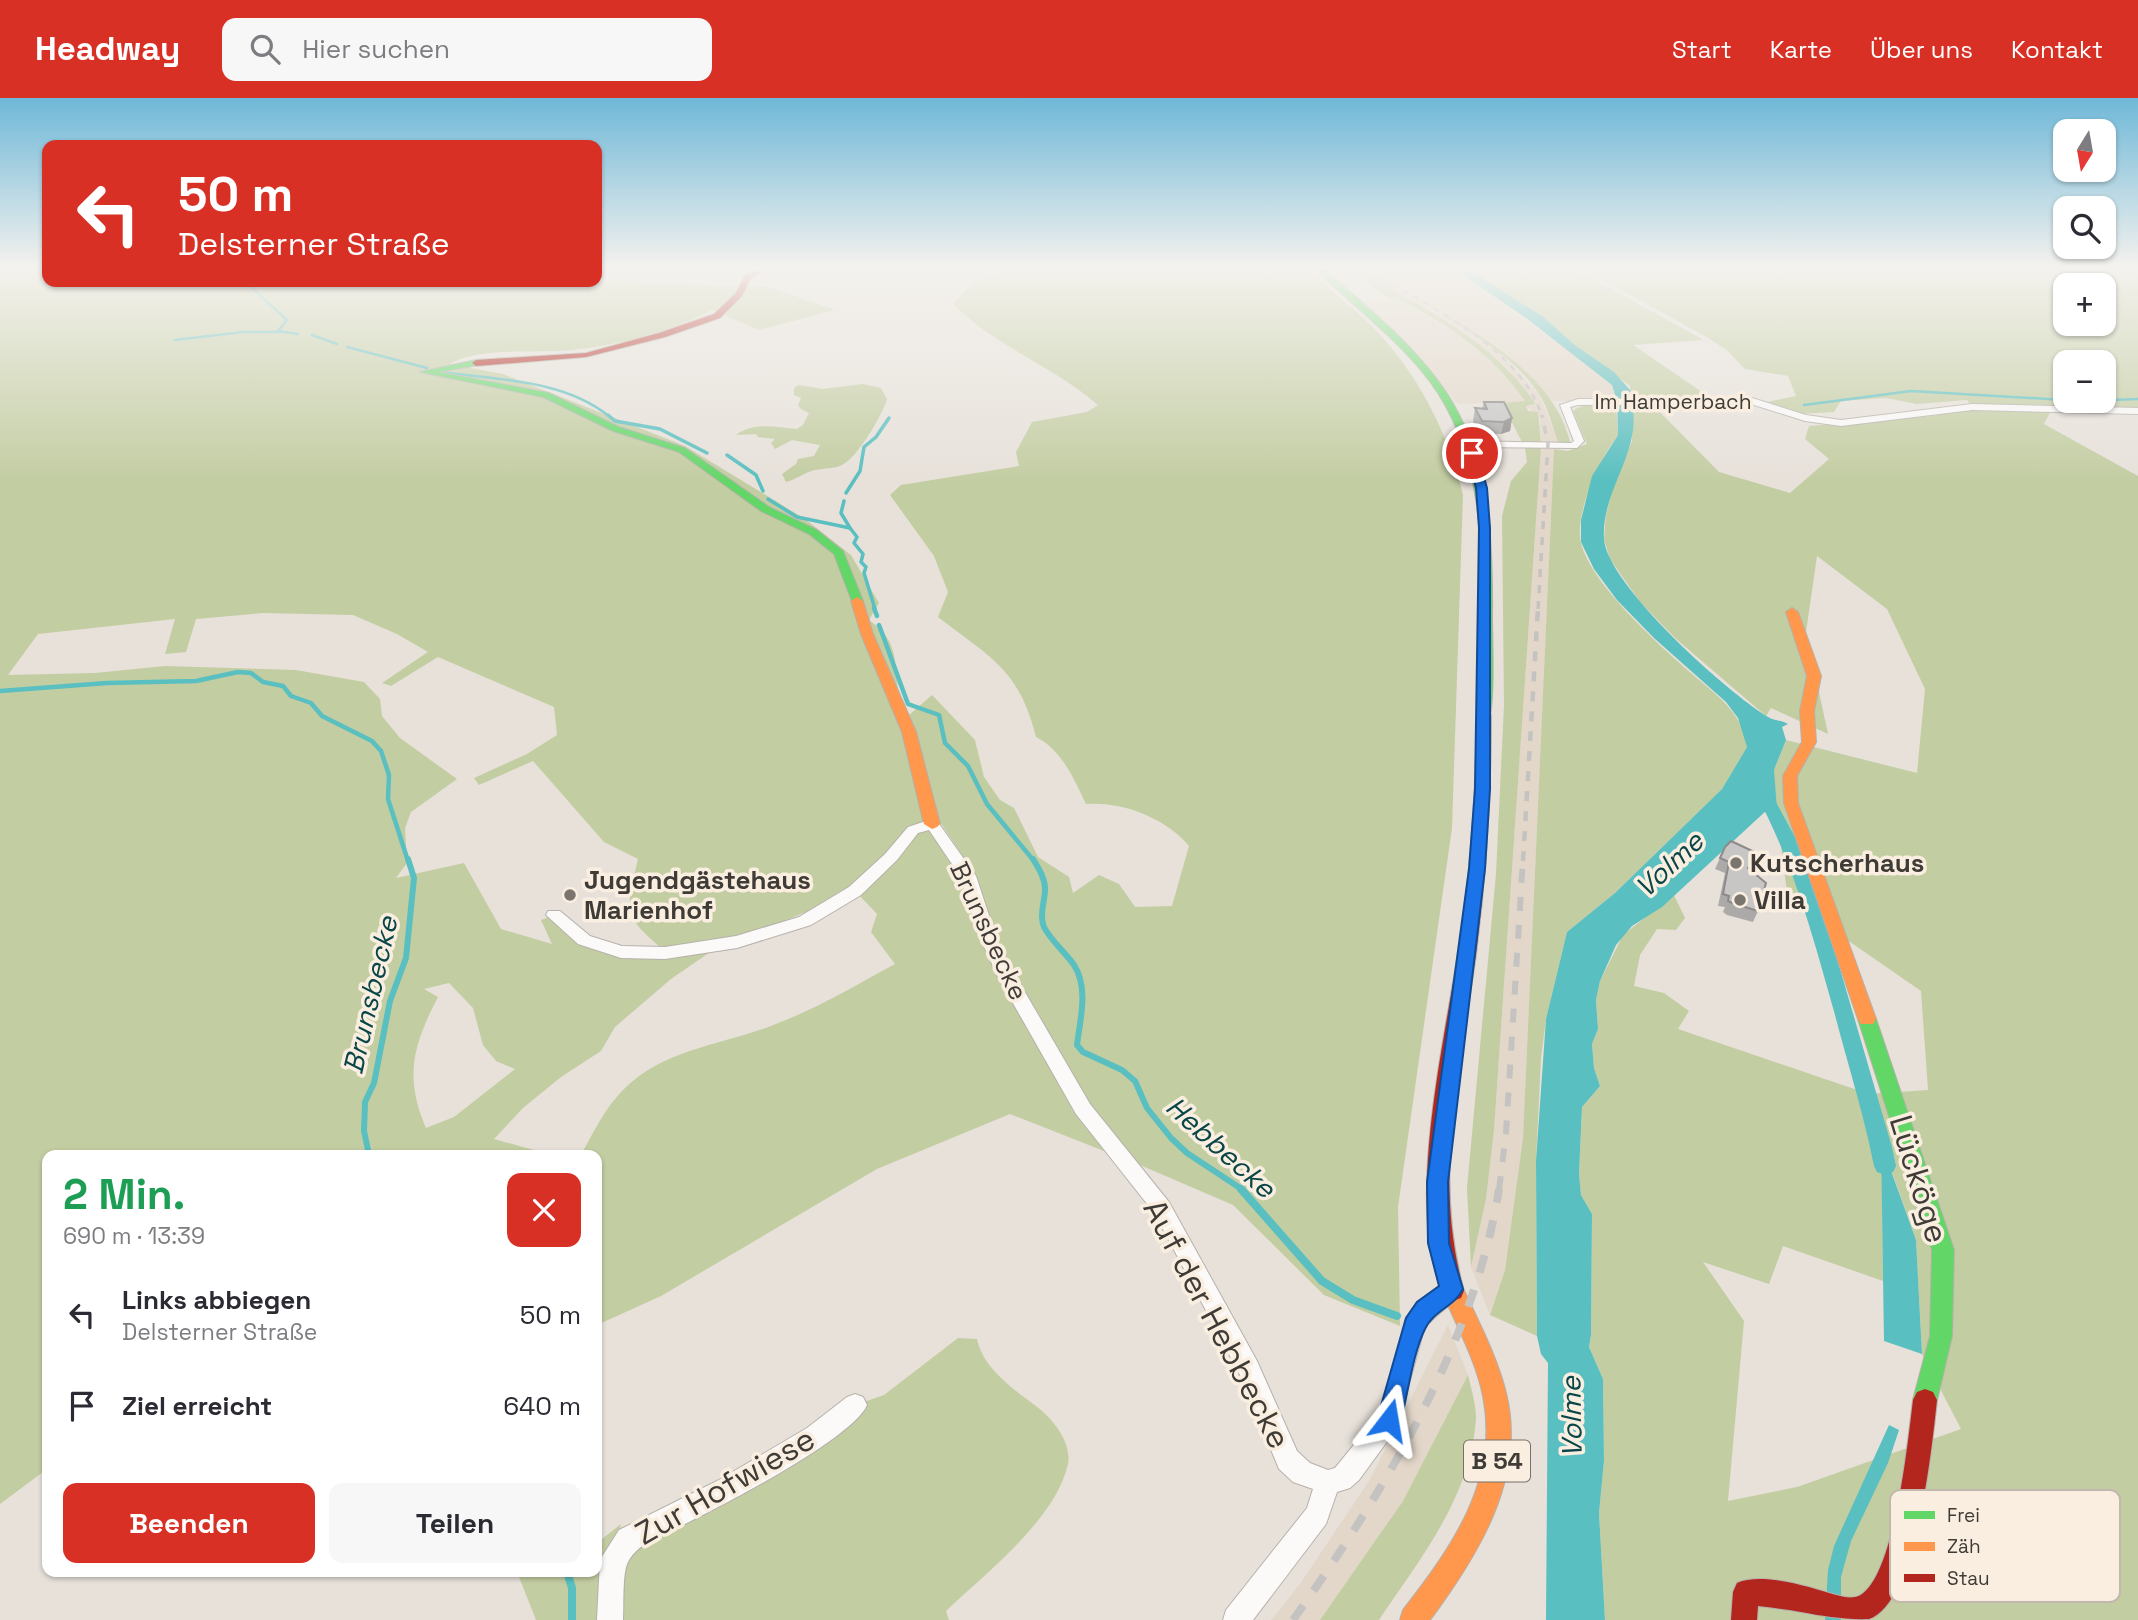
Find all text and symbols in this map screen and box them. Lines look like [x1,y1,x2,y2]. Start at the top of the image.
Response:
search box [222,18,712,81]
text: Headway [35,28,180,70]
icon: search [246,30,284,68]
text: Hier suchen [302,32,450,66]
text: Start [1672,34,1732,65]
text: Karte [1770,34,1832,65]
text: Über uns [1870,34,1973,65]
text: Kontakt [2011,34,2103,65]
north arrow [2053,119,2116,182]
map controls [2053,119,2116,413]
text: 50 m [178,163,293,225]
icon: left [63,168,154,259]
button: search [2053,196,2116,259]
text: Delsterner Straße [178,224,450,264]
button: + [2053,273,2116,336]
button: − [2053,350,2116,413]
street label: Im Hamperbach [1594,388,1752,415]
pin [1442,423,1502,483]
icon: arrive [1453,434,1491,472]
water label: Volme [1627,822,1712,905]
place label: Kutscherhaus [1750,846,1924,880]
marker: Kutscherhaus [1728,855,1744,871]
street label: Brunsbecke [942,856,1036,1006]
place label: Jugendgästehaus Marienhof [584,863,811,927]
place label: Villa [1754,883,1806,917]
marker: Jugendgästehaus Marienhof [562,887,578,903]
marker: Villa [1732,892,1748,908]
water label: Brunsbecke [334,911,406,1077]
water label: Hebbecke [1159,1088,1284,1207]
street label: Lücköge [1881,1110,1957,1248]
text: 2 Min. [63,1168,185,1221]
button: close [507,1173,581,1247]
street label: Auf der Hebbecke [1134,1193,1300,1455]
text: 690 m · 13:39 [63,1221,205,1251]
text: Links abbiegen [122,1283,311,1317]
icon: left [63,1296,101,1334]
text: 50 m [520,1298,581,1332]
text: Delsterner Straße [122,1317,317,1347]
water label: Volme [1552,1375,1590,1458]
position arrow [1352,1383,1426,1457]
icon: arrive [63,1387,101,1425]
text: Ziel erreicht [122,1389,272,1423]
text: 640 m [503,1389,581,1423]
street label: Zur Hofwiese [628,1419,822,1553]
road number: B 54 [1464,1441,1530,1482]
button: Beenden [63,1483,315,1563]
button: Teilen [329,1483,581,1563]
legend [1890,1490,2120,1602]
text: Frei [1947,1503,1980,1528]
text: Zäh [1947,1534,1981,1559]
text: Stau [1947,1566,1990,1591]

